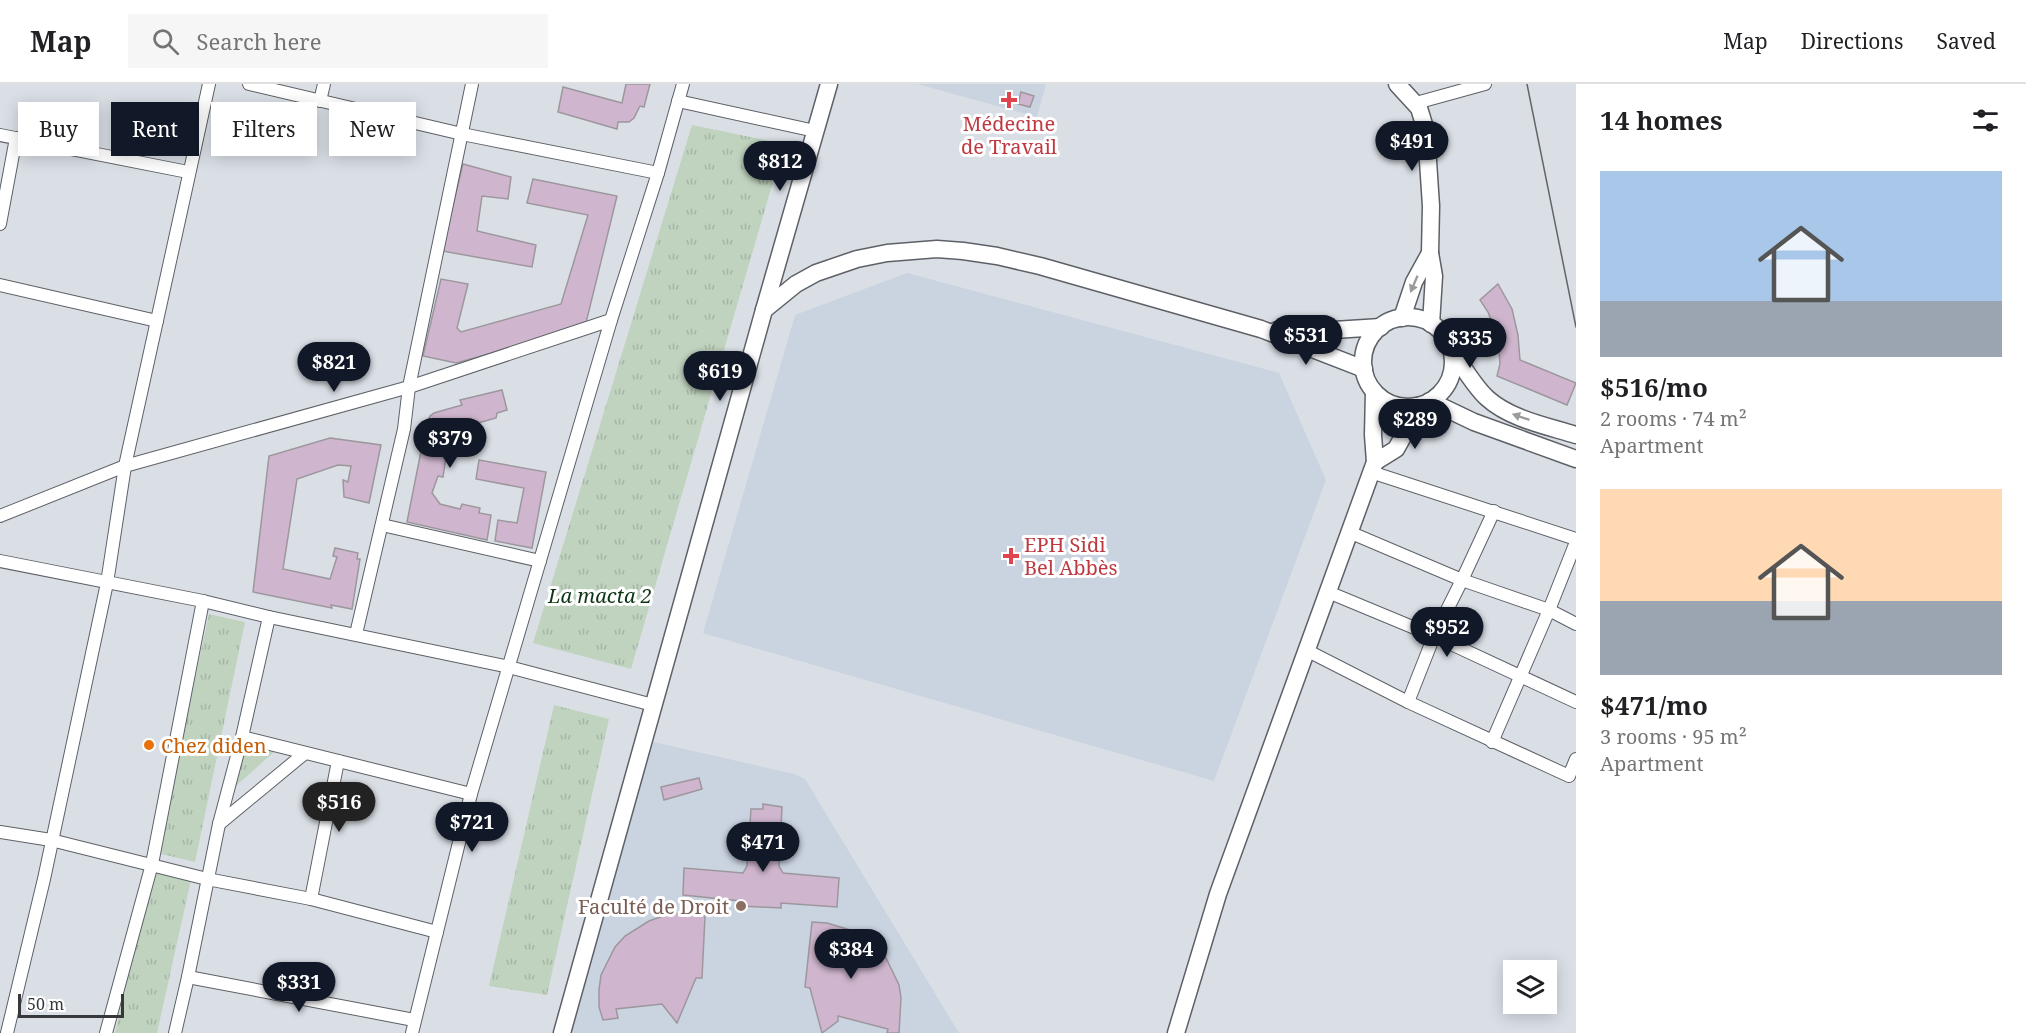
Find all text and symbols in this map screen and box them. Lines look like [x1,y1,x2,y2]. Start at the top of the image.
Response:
search box [128,14,548,68]
text: Map [30,22,92,60]
icon: search [149,25,182,58]
text: Search here [197,26,321,56]
text: Map [1723,27,1768,55]
text: Directions [1801,27,1903,55]
text: Saved [1936,27,1996,55]
marker: Médecine de Travail [1000,91,1018,109]
chip: Buy [18,102,99,156]
chip: Rent [111,102,199,156]
chip: Filters [211,102,317,156]
chip: New [329,102,416,156]
text: 14 homes [1600,102,1722,138]
icon: filters [1969,104,2002,137]
place label: Médecine de Travail [961,110,1057,160]
pin: $491 [1376,121,1448,172]
text: $491 [1389,127,1435,154]
pin: $812 [744,141,816,192]
text: $812 [757,147,803,174]
icon: home [1747,210,1855,318]
one-way arrow [1409,276,1419,294]
pin: $531 [1270,315,1342,366]
pin: $335 [1434,318,1506,369]
text: $531 [1283,321,1329,348]
text: $335 [1447,324,1493,351]
pin: $821 [298,342,370,393]
text: $821 [311,348,357,375]
pin: $619 [684,351,756,402]
text: $619 [697,357,743,384]
text: $516/mo [1600,369,1708,405]
pin: $289 [1379,399,1451,450]
text: $289 [1392,405,1438,432]
text: 2 rooms · 74 m² [1600,405,1747,432]
one-way arrow [1511,411,1529,421]
pin: $379 [414,418,486,469]
text: $379 [427,424,473,451]
text: Apartment [1600,432,1704,459]
icon: home [1747,528,1855,636]
place label: EPH Sidi Bel Abbès [1024,531,1118,581]
marker: EPH Sidi Bel Abbès [1002,547,1020,565]
park label: La macta 2 [547,582,652,609]
pin: $952 [1411,607,1483,658]
text: $952 [1424,613,1470,640]
text: $471/mo [1600,687,1708,723]
text: 3 rooms · 95 m² [1600,723,1747,750]
place label: Chez diden [161,732,267,759]
marker: Chez diden [142,738,156,752]
text: Apartment [1600,750,1704,777]
pin: $516 [303,782,375,833]
text: $516 [316,788,362,815]
pin: $721 [436,802,508,853]
text: $721 [449,808,495,835]
pin: $471 [727,822,799,873]
text: $471 [740,828,786,855]
place label: Faculté de Droit [578,893,729,920]
marker: Faculté de Droit [734,899,748,913]
pin: $384 [815,929,887,980]
text: $384 [828,935,874,962]
map controls [1503,960,1557,1014]
button: layers [1503,960,1557,1014]
pin: $331 [263,962,335,1013]
text: $331 [276,968,322,995]
scale bar [18,991,124,1018]
text: 50 m [27,993,64,1015]

